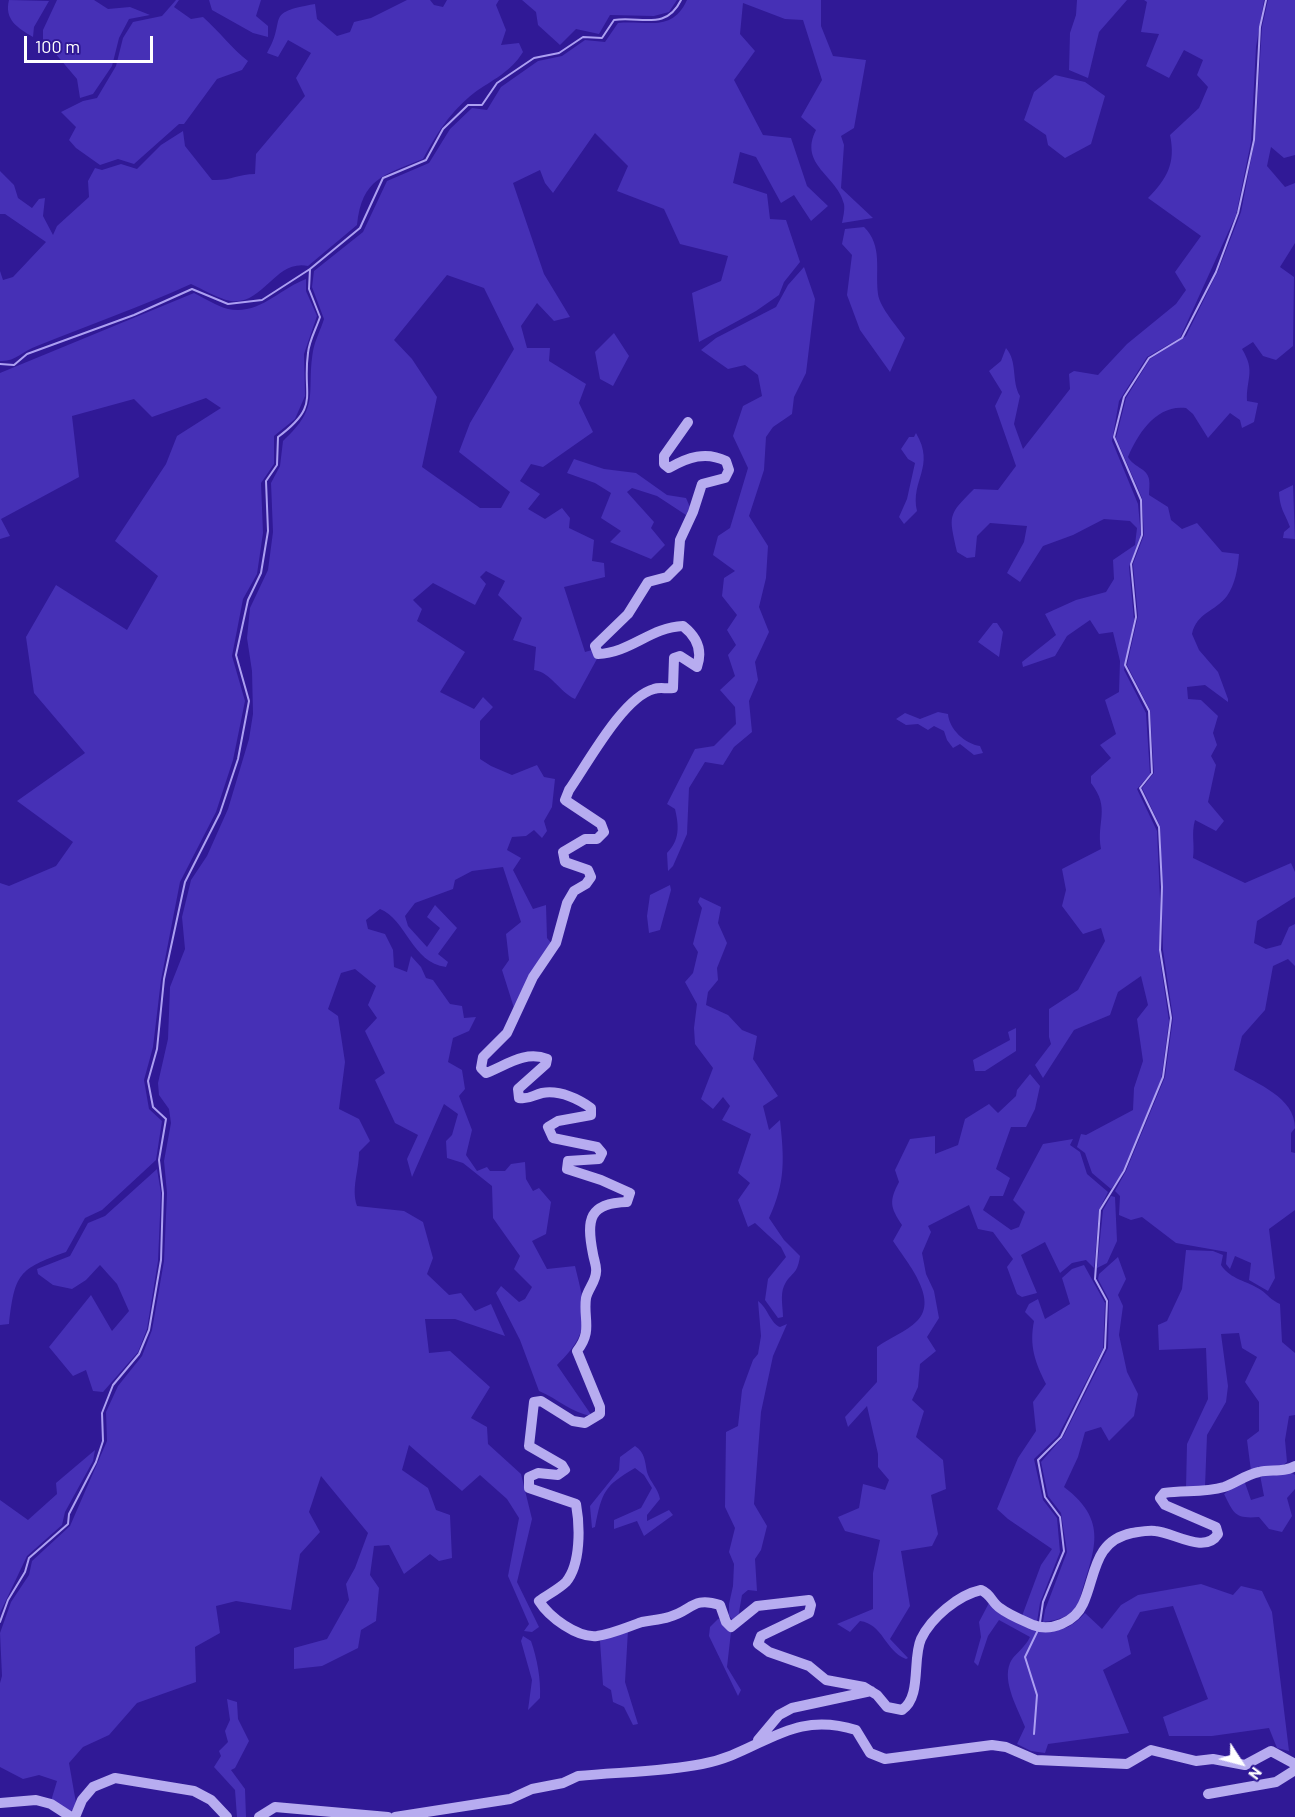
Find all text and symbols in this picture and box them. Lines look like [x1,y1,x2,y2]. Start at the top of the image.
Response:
scale bar [27,24,156,62]
text: 100 m [35,35,80,57]
north arrow [1211,1733,1271,1793]
text: N [1245,1764,1267,1784]

